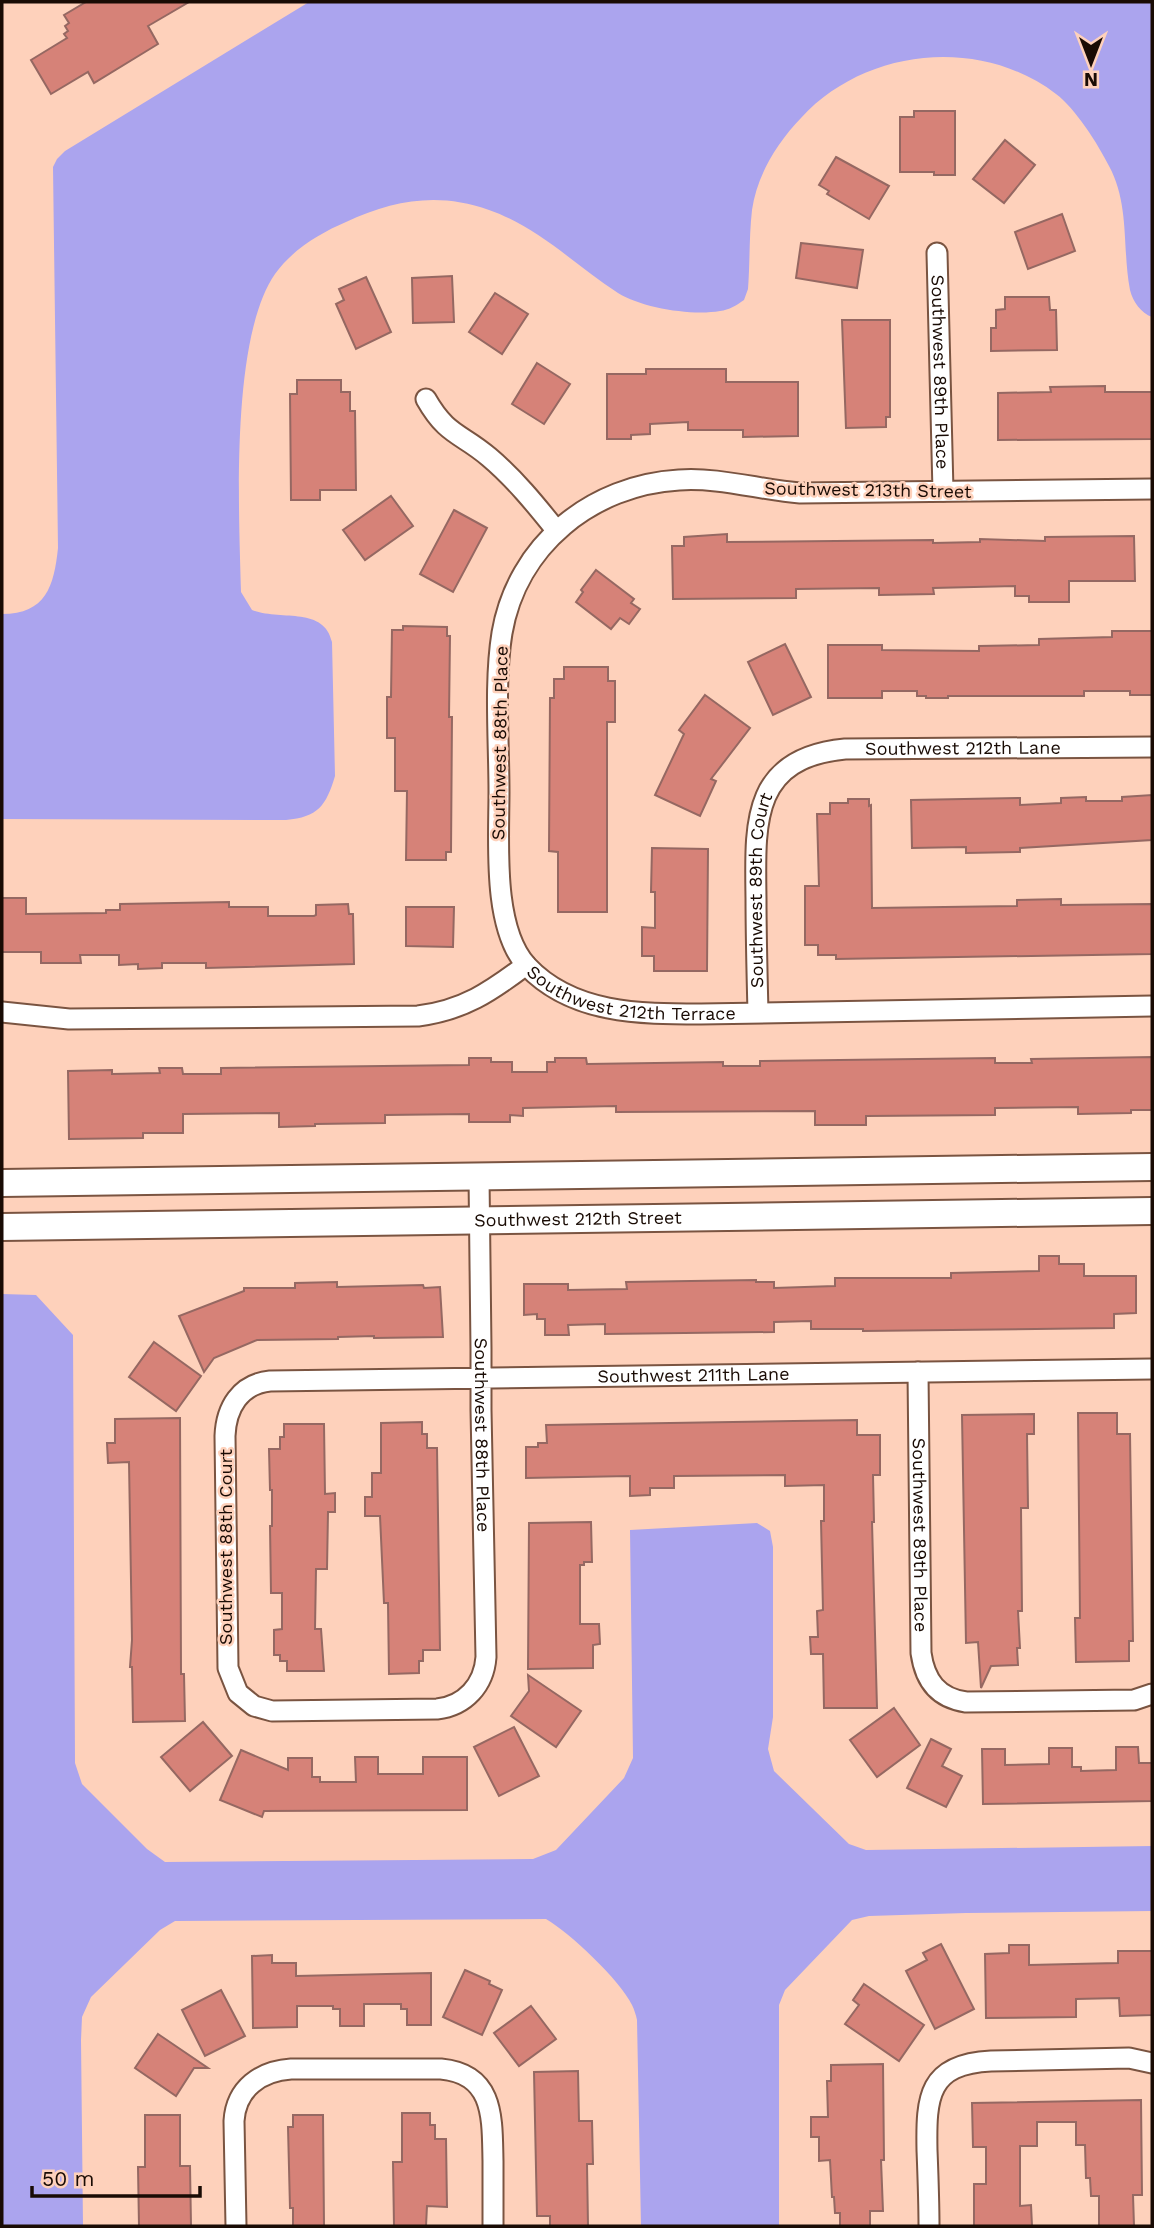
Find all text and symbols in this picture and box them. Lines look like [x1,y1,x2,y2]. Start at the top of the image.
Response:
north arrow [1056,28,1126,98]
text: N [1084,68,1098,91]
street label: Southwest 89th Place [928,274,953,469]
street label: Southwest 213th Street [764,477,972,502]
street label: Southwest 88th Place [487,646,512,840]
street label: Southwest 212th Lane [865,737,1061,759]
street label: Southwest 89th Court [745,789,776,988]
street label: Southwest 212th Terrace [523,961,736,1024]
street label: Southwest 212th Street [474,1207,682,1230]
street label: Southwest 88th Place [471,1338,494,1532]
street label: Southwest 211th Lane [597,1363,790,1387]
street label: Southwest 89th Place [909,1438,932,1632]
street label: Southwest 88th Court [215,1449,236,1645]
scale bar [32,2154,200,2198]
text: 50 m [42,2166,94,2191]

